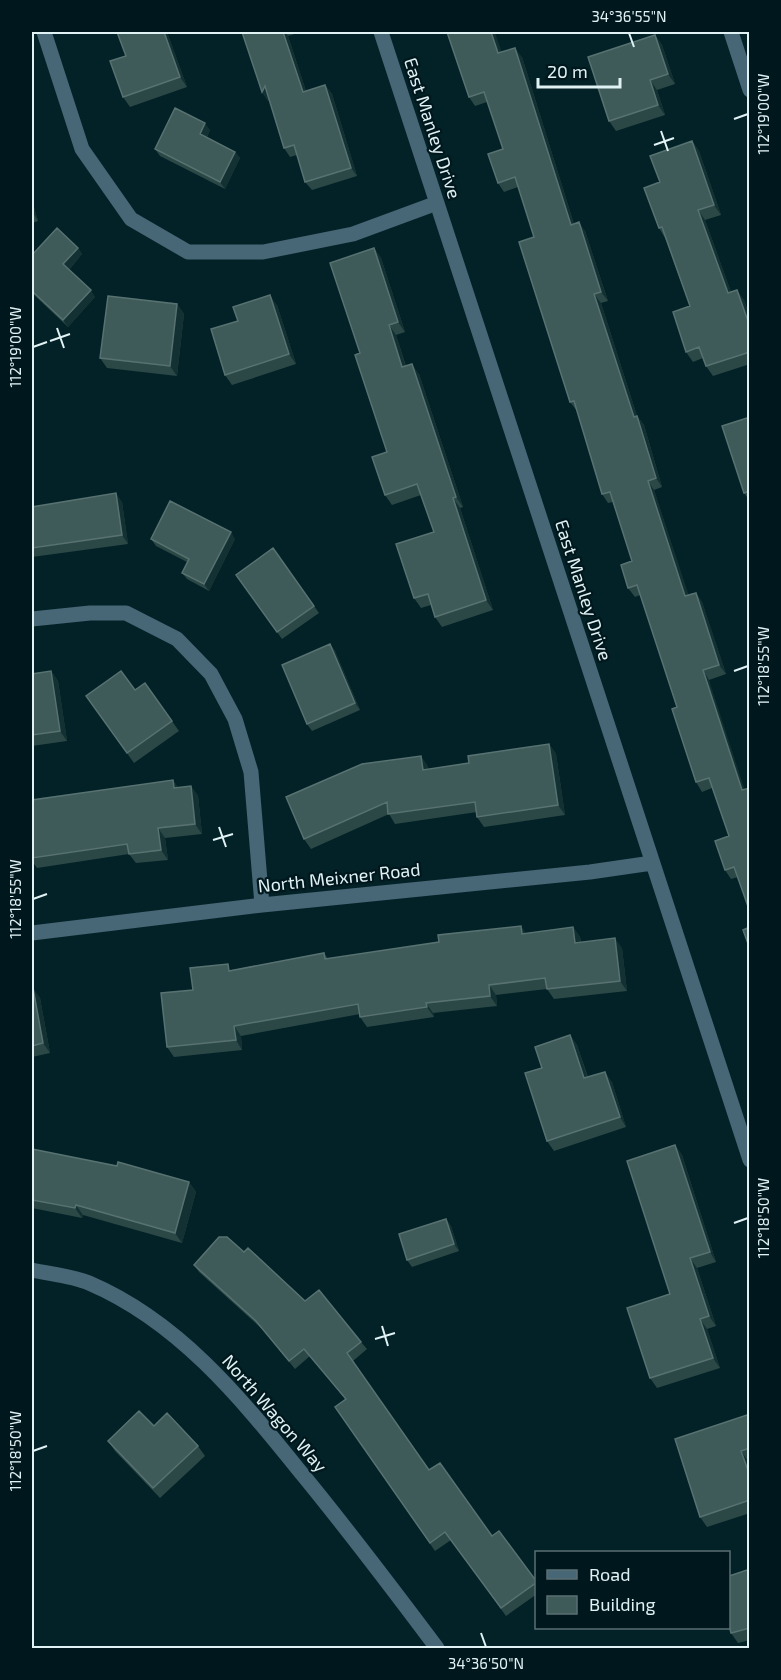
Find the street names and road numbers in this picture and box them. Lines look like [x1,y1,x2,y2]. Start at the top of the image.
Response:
street label: East Manley Drive [400,55,466,201]
street label: East Manley Drive [551,517,617,663]
street label: North Meixner Road [257,858,421,896]
street label: North Wagon Way [218,1350,332,1477]

